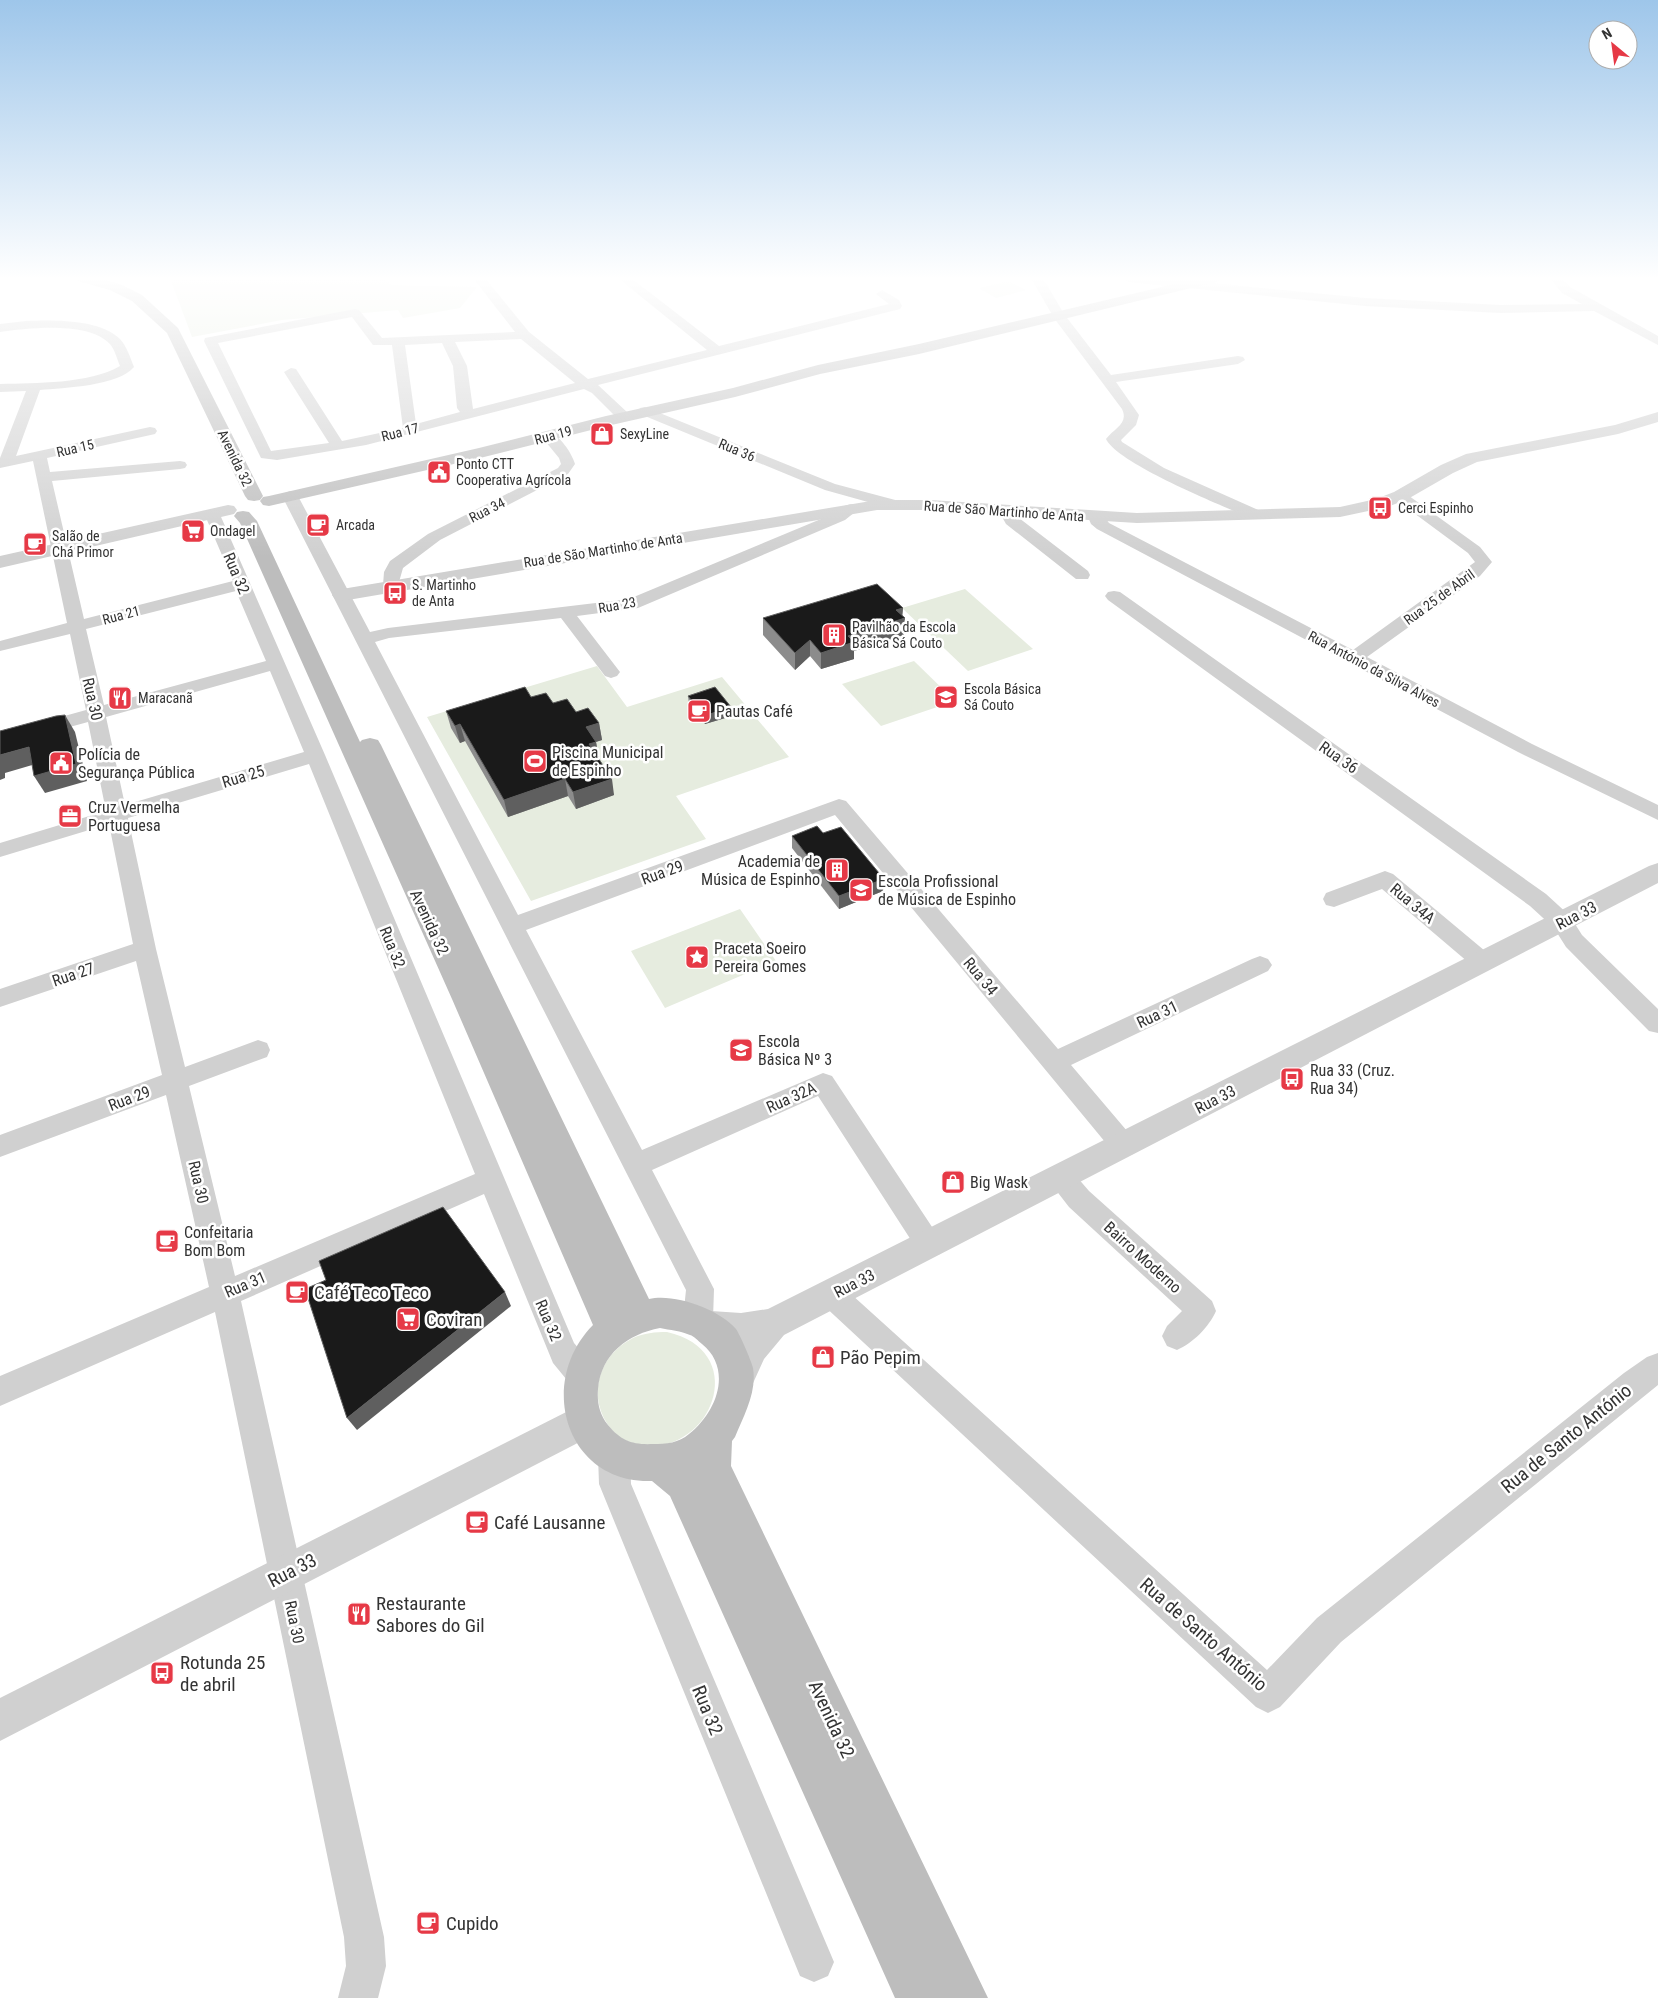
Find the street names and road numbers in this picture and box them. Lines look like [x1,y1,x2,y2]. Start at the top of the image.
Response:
street label: Rua 17 [380,420,420,444]
street label: Rua 19 [533,422,573,448]
street label: Avenida 32 [214,427,256,489]
street label: Rua 36 [716,435,758,465]
street label: Rua 15 [55,436,95,460]
street label: Rua 34 [466,494,508,526]
street label: Rua de São Martinho de Anta [923,497,1085,525]
street label: Rua de São Martinho de Anta [522,530,684,570]
street label: Rua 32 [219,550,254,597]
street label: Rua 25 de Abril [1401,566,1477,628]
street label: Rua 23 [597,594,637,616]
street label: Rua 21 [101,602,141,628]
street label: Rua António da Silva Alves [1305,627,1443,711]
street label: Rua 30 [78,676,107,722]
street label: Rua 36 [1316,737,1362,778]
street label: Rua 25 [220,761,267,792]
street label: Rua 29 [639,856,686,889]
street label: Rua 34A [1386,879,1439,928]
street label: Avenida 32 [406,887,453,958]
street label: Rua 33 [1553,897,1600,934]
street label: Rua 32 [376,924,410,971]
street label: Rua 34 [959,954,1002,999]
street label: Rua 27 [50,958,97,991]
street label: Rua 31 [1134,997,1181,1032]
street label: Rua 32A [763,1078,819,1117]
street label: Rua 33 [1192,1081,1239,1118]
street label: Rua 29 [106,1082,153,1115]
street label: Rua 30 [184,1159,213,1205]
street label: Bairro Moderno [1100,1218,1185,1297]
street label: Rua 33 [831,1265,878,1302]
street label: Rua 31 [222,1267,269,1302]
street label: Rua 32 [531,1297,566,1344]
street label: Rua de Santo António [1496,1379,1636,1498]
street label: Rua 33 [264,1549,320,1592]
street label: Rua de Santo António [1135,1573,1272,1696]
street label: Rua 30 [281,1599,308,1645]
street label: Avenida 32 [804,1677,859,1762]
street label: Rua 32 [687,1682,728,1738]

